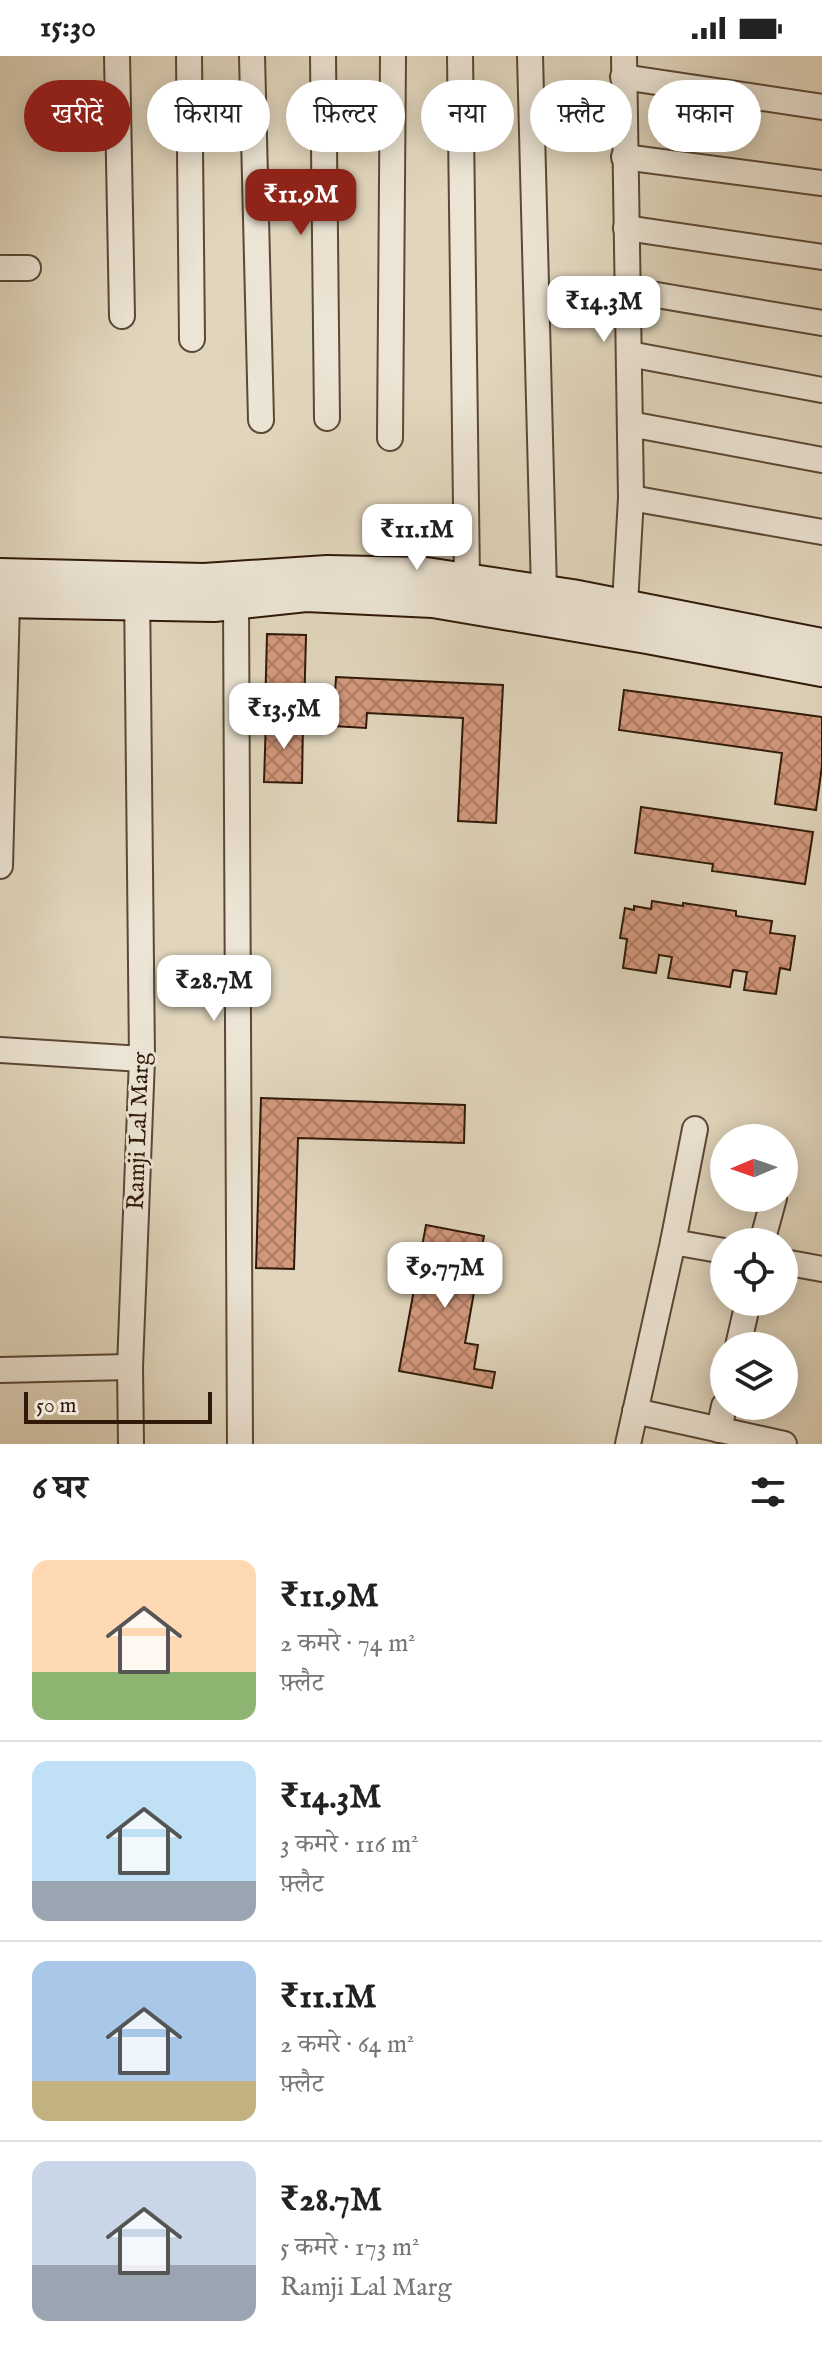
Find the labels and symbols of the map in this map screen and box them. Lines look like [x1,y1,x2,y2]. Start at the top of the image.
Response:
pin: ₹11.9M [236,169,366,237]
pin: ₹14.3M [539,276,669,344]
pin: ₹11.1M [352,504,482,572]
pin: ₹13.5M [219,683,349,751]
pin: ₹28.7M [149,955,279,1023]
street label: Ramji Lal Marg [121,1050,157,1211]
north arrow [710,1124,798,1212]
pin: ₹9.77M [380,1242,510,1310]
scale bar [24,1388,212,1424]

